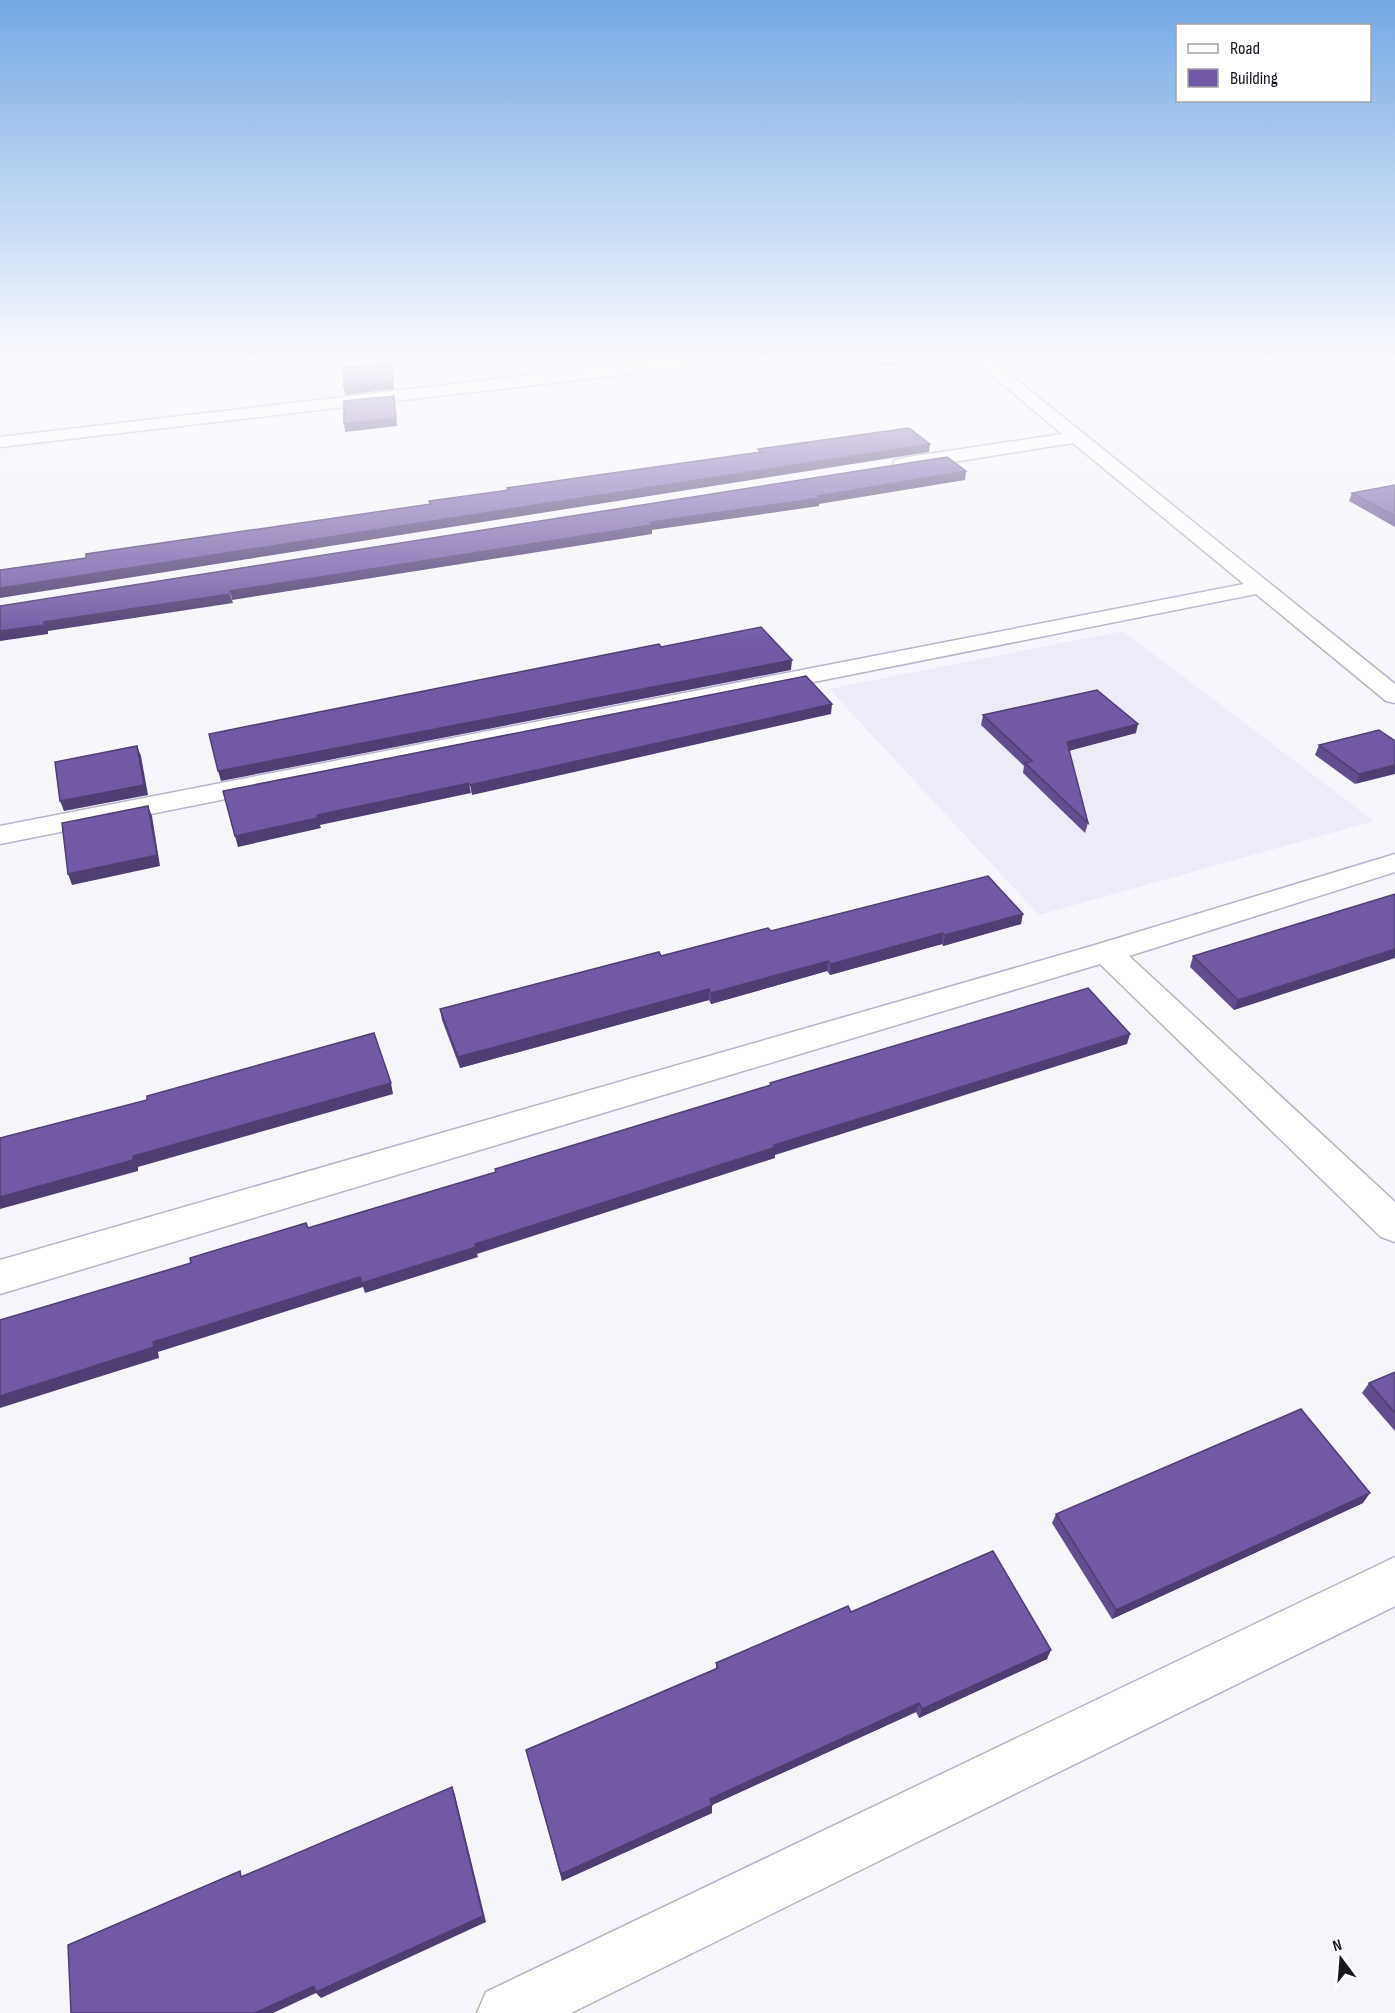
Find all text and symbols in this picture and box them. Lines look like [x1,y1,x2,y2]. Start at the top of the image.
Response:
legend [1176,24,1371,102]
text: Road [1230,38,1260,59]
text: Building [1230,68,1278,89]
north arrow [1311,1929,1371,1989]
text: N [1331,1936,1344,1956]

